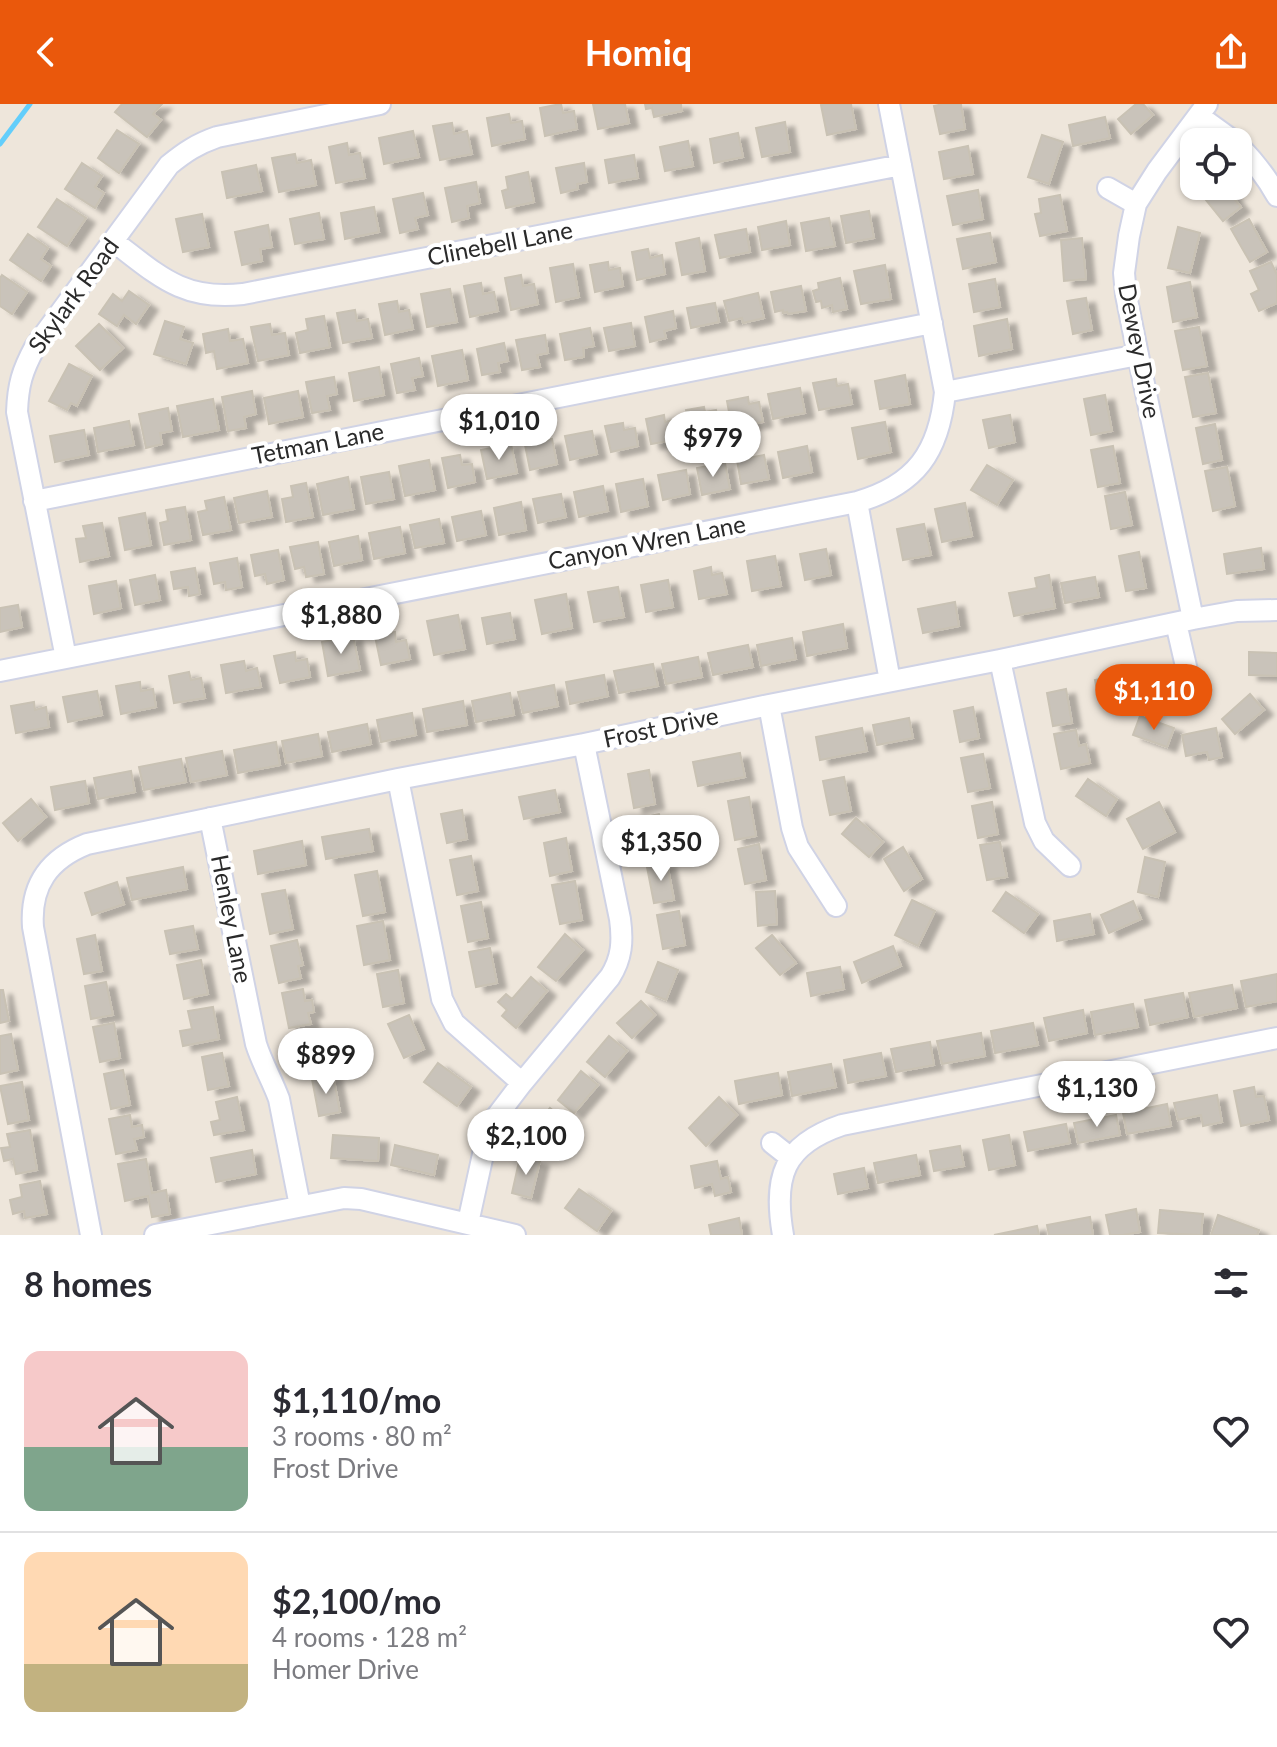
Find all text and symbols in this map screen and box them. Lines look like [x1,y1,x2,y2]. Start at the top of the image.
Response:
icon: back [24,30,68,74]
text: Homiq [585,30,692,74]
icon: share [1209,30,1253,74]
map controls [1180,128,1252,200]
button: locate [1180,128,1252,200]
street label: Clinebell Lane [425,214,575,271]
street label: Skylark Road [21,232,124,358]
street label: Dewey Drive [1113,281,1168,421]
pin: $1,010 [434,394,564,462]
text: $1,010 [458,404,540,436]
pin: $979 [666,411,760,479]
street label: Tetman Lane [249,416,386,470]
text: $979 [683,421,743,453]
street label: Canyon Wren Lane [546,508,748,575]
pin: $1,880 [276,588,406,656]
text: $1,880 [300,598,382,630]
pin: $1,110 [1089,664,1219,732]
text: $1,110 [1113,674,1195,706]
street label: Frost Drive [601,700,721,753]
pin: $1,350 [596,815,726,883]
text: $1,350 [620,825,702,857]
street label: Henley Lane [206,852,259,985]
pin: $899 [279,1028,373,1096]
text: $899 [296,1038,356,1070]
pin: $1,130 [1032,1061,1162,1129]
text: $1,130 [1056,1071,1138,1103]
pin: $2,100 [461,1109,591,1177]
text: $2,100 [485,1119,567,1151]
icon: filters [1209,1261,1253,1305]
text: 8 homes [24,1263,152,1304]
text: $1,110/mo [272,1379,441,1420]
icon: home [88,1383,184,1479]
icon: heart [1209,1409,1253,1453]
text: 3 rooms · 80 m² [272,1420,452,1452]
text: Frost Drive [272,1452,398,1484]
text: $2,100/mo [272,1580,441,1621]
icon: home [88,1584,184,1680]
icon: heart [1209,1610,1253,1654]
text: 4 rooms · 128 m² [272,1621,467,1653]
text: Homer Drive [272,1653,419,1685]

